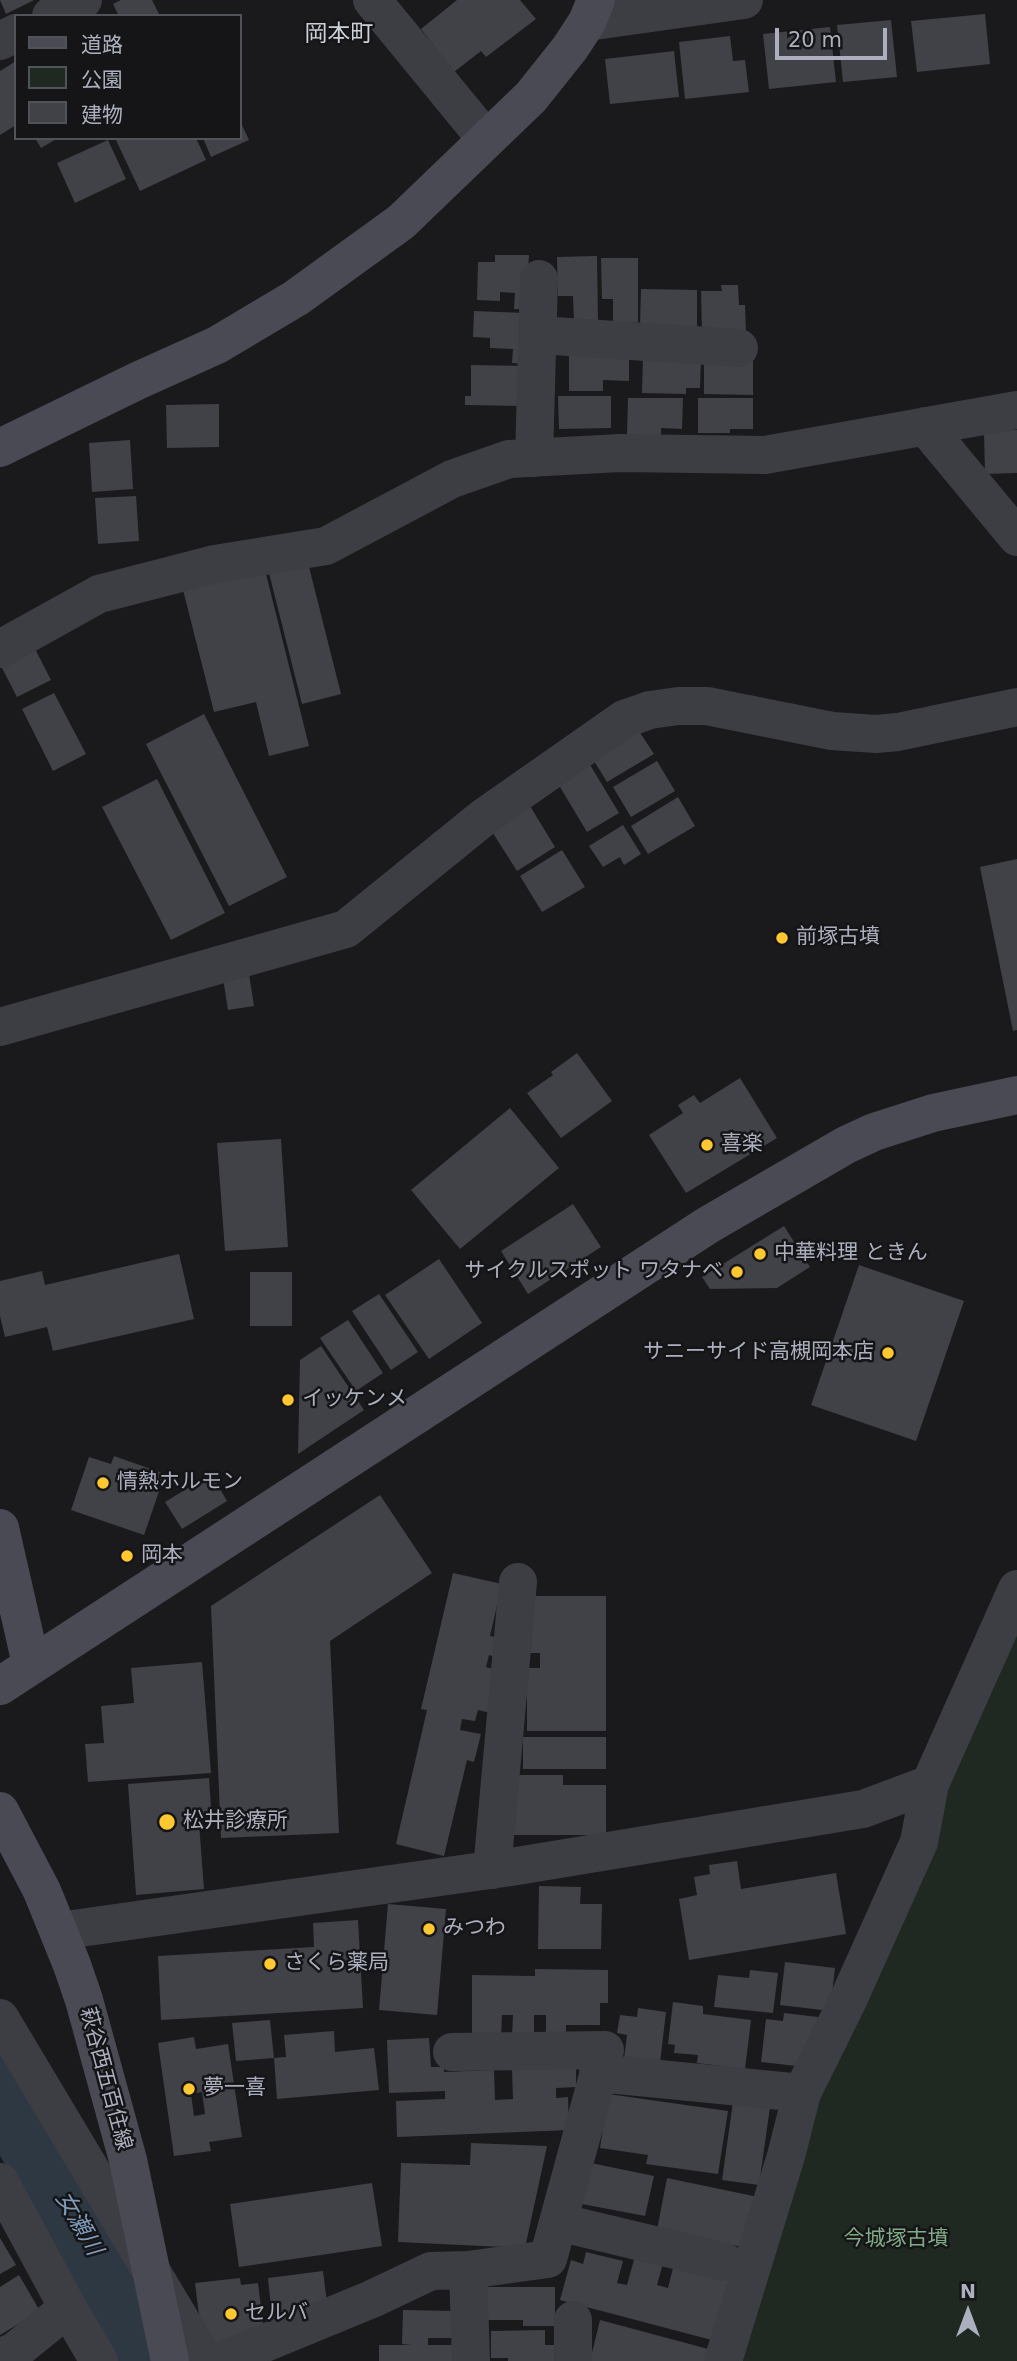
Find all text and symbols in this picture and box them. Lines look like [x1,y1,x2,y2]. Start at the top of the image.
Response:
legend [14,14,242,140]
scale bar [779,14,891,58]
district label: 岡本町 [305,21,373,49]
text: 20 m [788,28,842,52]
text: 道路 [81,33,123,57]
text: 公園 [81,68,123,92]
text: 建物 [81,103,123,127]
place label: 前塚古墳 [796,925,880,951]
marker: 前塚古墳 [774,930,790,946]
place label: 喜楽 [721,1132,763,1158]
marker: 喜楽 [699,1137,715,1153]
place label: 中華料理 ときん [774,1241,928,1267]
marker: 中華料理 ときん [752,1246,768,1262]
place label: サイクルスポット ワタナベ [464,1259,723,1285]
marker: サイクルスポット ワタナベ [729,1264,745,1280]
place label: サニーサイド高槻岡本店 [643,1340,874,1366]
marker: サニーサイド高槻岡本店 [880,1345,896,1361]
place label: イッケンメ [302,1387,407,1413]
marker: イッケンメ [280,1392,296,1408]
place label: 情熱ホルモン [117,1470,243,1496]
marker: 情熱ホルモン [95,1475,111,1491]
place label: 岡本 [141,1543,183,1569]
marker: 岡本 [119,1548,135,1564]
place label: 松井診療所 [183,1809,288,1835]
marker: 松井診療所 [157,1812,177,1832]
place label: みつわ [443,1916,506,1942]
marker: みつわ [421,1921,437,1937]
place label: さくら薬局 [284,1951,389,1977]
marker: さくら薬局 [262,1956,278,1972]
street label: 萩谷西五百住線 [74,2005,136,2153]
place label: 夢一喜 [203,2076,266,2102]
marker: 夢一喜 [181,2081,197,2097]
water label: 女瀬川 [49,2187,107,2261]
park label: 今城塚古墳 [844,2227,948,2253]
north arrow [933,2277,1003,2347]
text: N [960,2280,976,2302]
place label: セルバ [245,2301,308,2327]
marker: セルバ [223,2306,239,2322]

